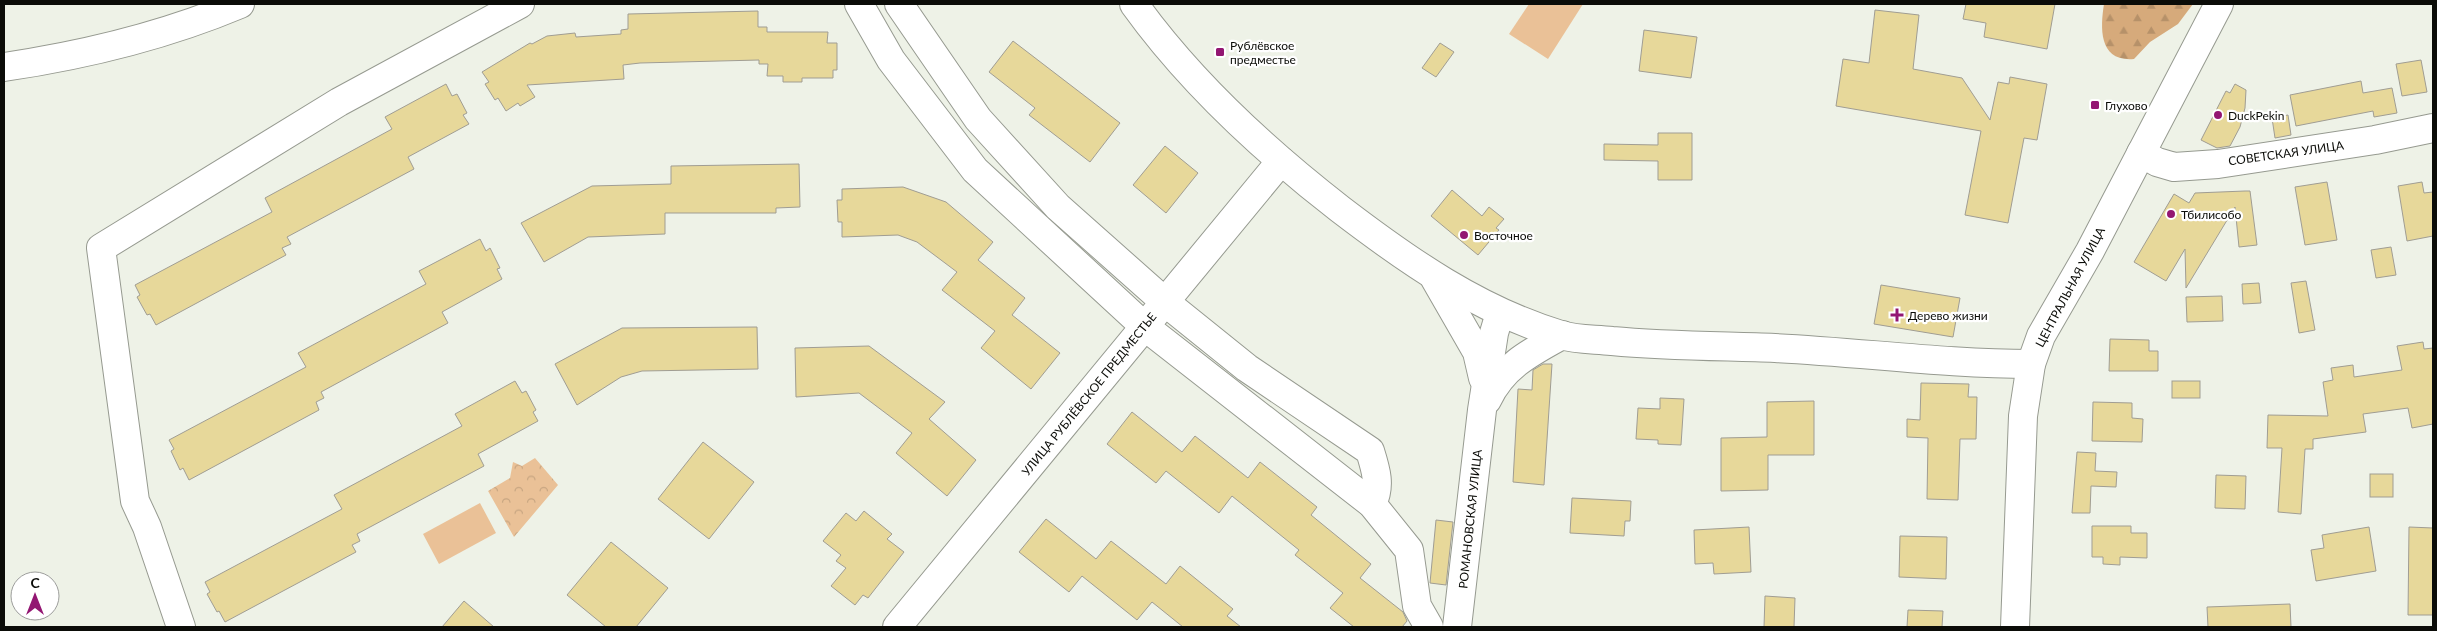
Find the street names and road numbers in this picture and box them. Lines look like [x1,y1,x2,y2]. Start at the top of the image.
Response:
street label: СОВЕТСКАЯ УЛИЦА [2227,137,2345,169]
street label: ЦЕНТРАЛЬНАЯ УЛИЦА [2032,224,2108,350]
street label: УЛИЦА РУБЛЁВСКОЕ ПРЕДМЕСТЬЕ [1018,309,1160,479]
street label: РОМАНОВСКАЯ УЛИЦА [1455,448,1485,589]

